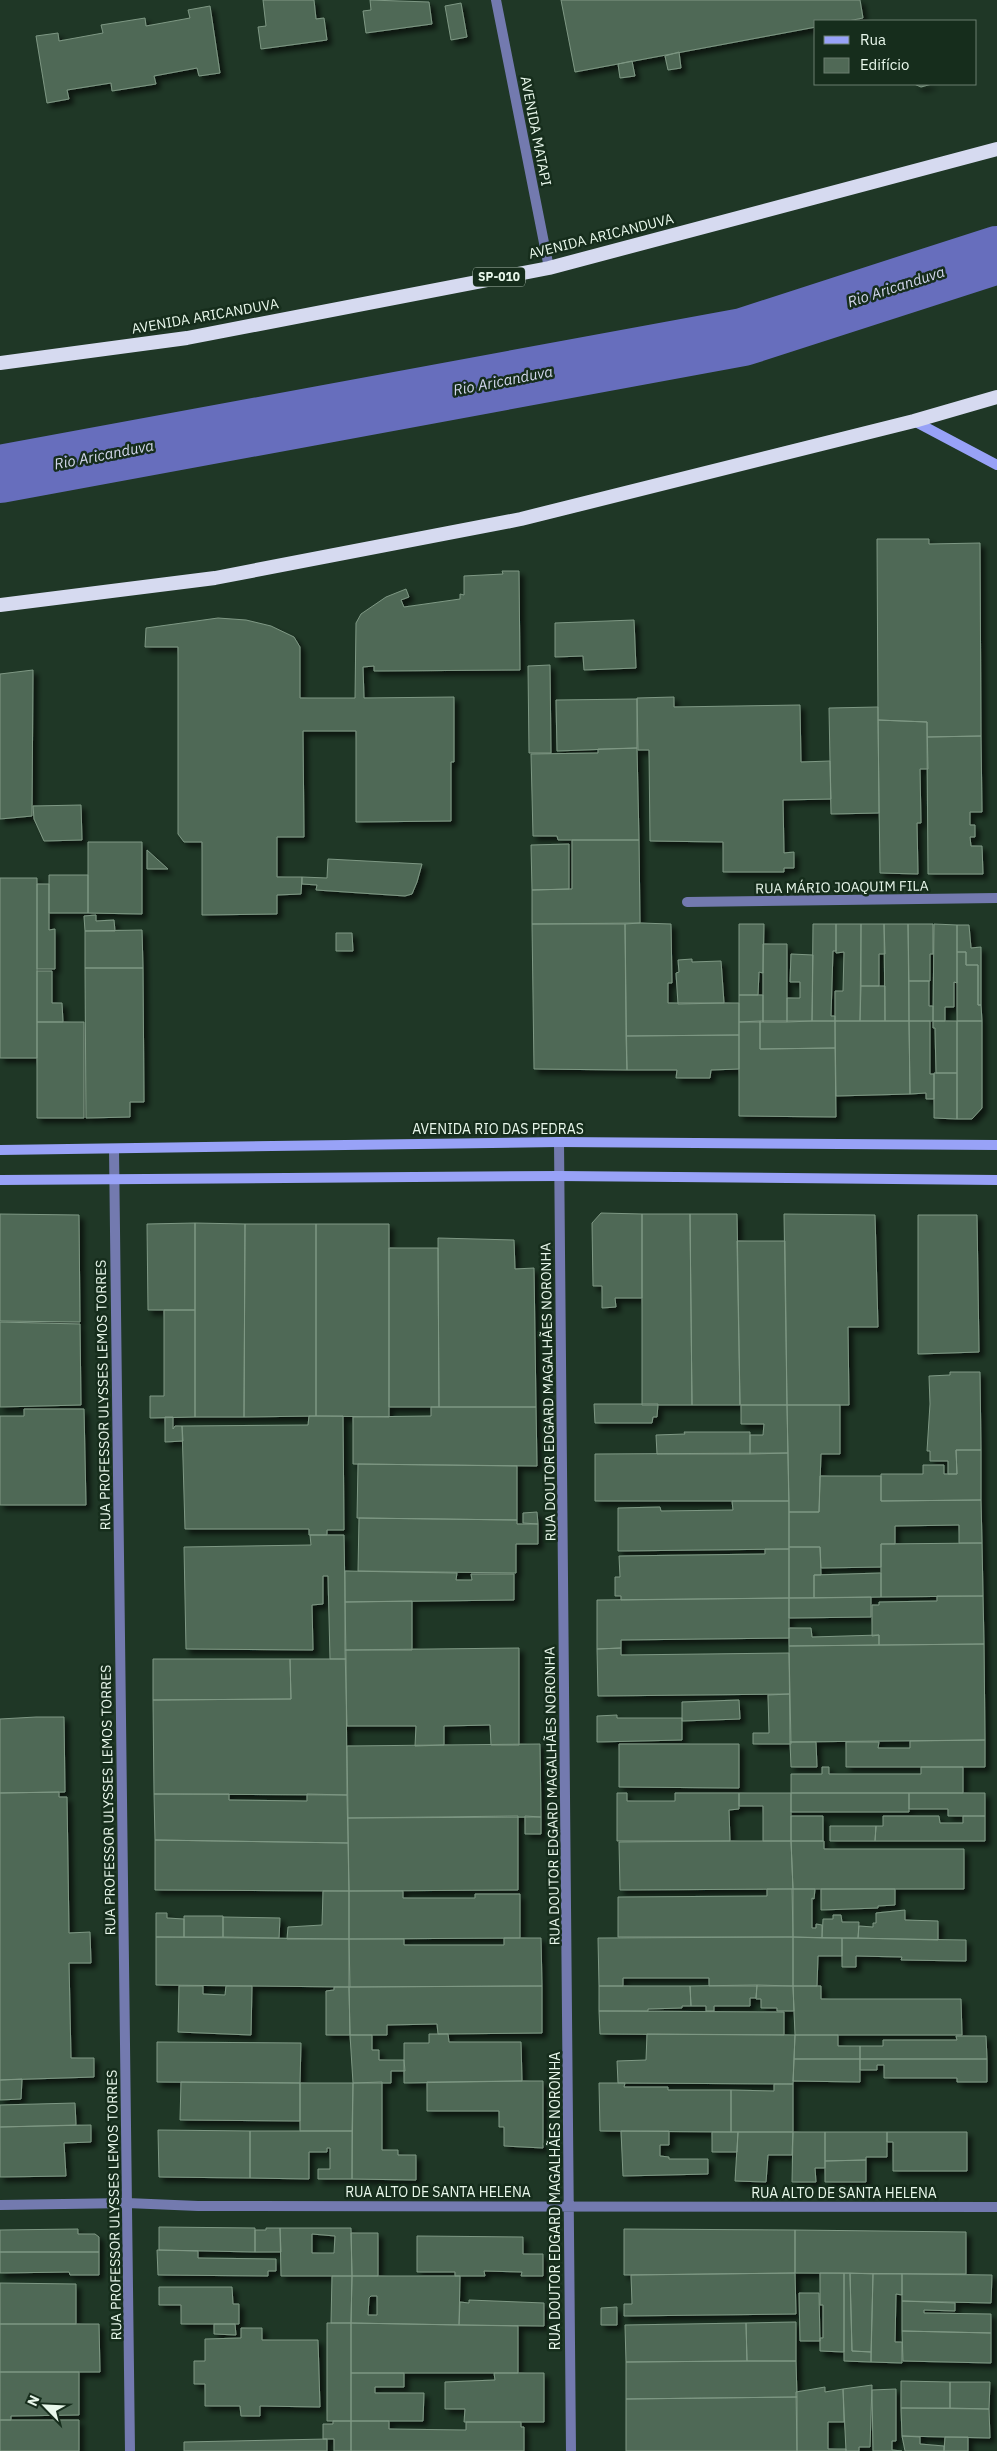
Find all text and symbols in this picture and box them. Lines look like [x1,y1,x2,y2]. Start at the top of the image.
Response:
legend [814,20,977,85]
text: Rua [860,30,886,49]
text: Edifício [860,55,909,74]
street label: AVENIDA MATAPI [517,74,555,188]
street label: AVENIDA ARICANDUVA [527,209,675,263]
water label: Rio Aricanduva [845,262,947,311]
road number: SP-010 [473,268,525,286]
street label: AVENIDA ARICANDUVA [130,294,280,338]
water label: Rio Aricanduva [451,361,555,399]
water label: Rio Aricanduva [52,435,156,473]
street label: RUA MÁRIO JOAQUIM FILA [755,875,929,898]
street label: AVENIDA RIO DAS PEDRAS [412,1120,584,1138]
street label: RUA DOUTOR EDGARD MAGALHÃES NORONHA [536,1243,560,1541]
street label: RUA PROFESSOR ULYSSES LEMOS TORRES [92,1259,114,1531]
street label: RUA DOUTOR EDGARD MAGALHÃES NORONHA [540,1647,564,1945]
street label: RUA PROFESSOR ULYSSES LEMOS TORRES [97,1664,119,1936]
street label: RUA DOUTOR EDGARD MAGALHÃES NORONHA [546,2052,564,2350]
street label: RUA PROFESSOR ULYSSES LEMOS TORRES [103,2069,125,2341]
street label: RUA ALTO DE SANTA HELENA [345,2183,531,2201]
street label: RUA ALTO DE SANTA HELENA [751,2184,937,2202]
north arrow [20,2381,70,2431]
text: N [23,2392,43,2409]

